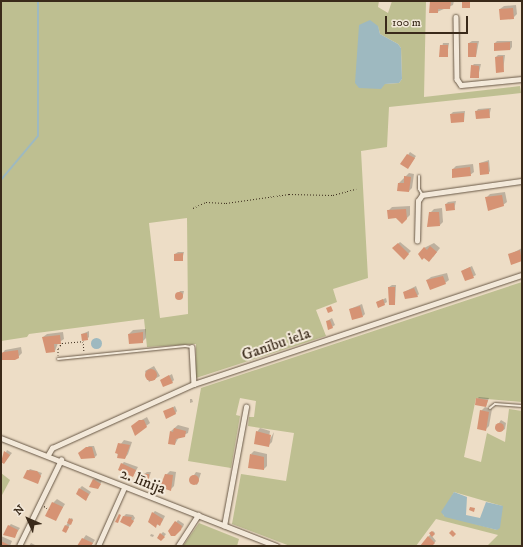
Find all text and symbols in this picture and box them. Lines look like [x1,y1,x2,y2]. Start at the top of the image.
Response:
scale bar [387,8,470,34]
text: 100 m [392,15,421,30]
street label: Ganību iela [239,323,313,365]
street label: 2. līnija [117,464,169,498]
north arrow [8,499,48,539]
text: N [11,502,28,519]

